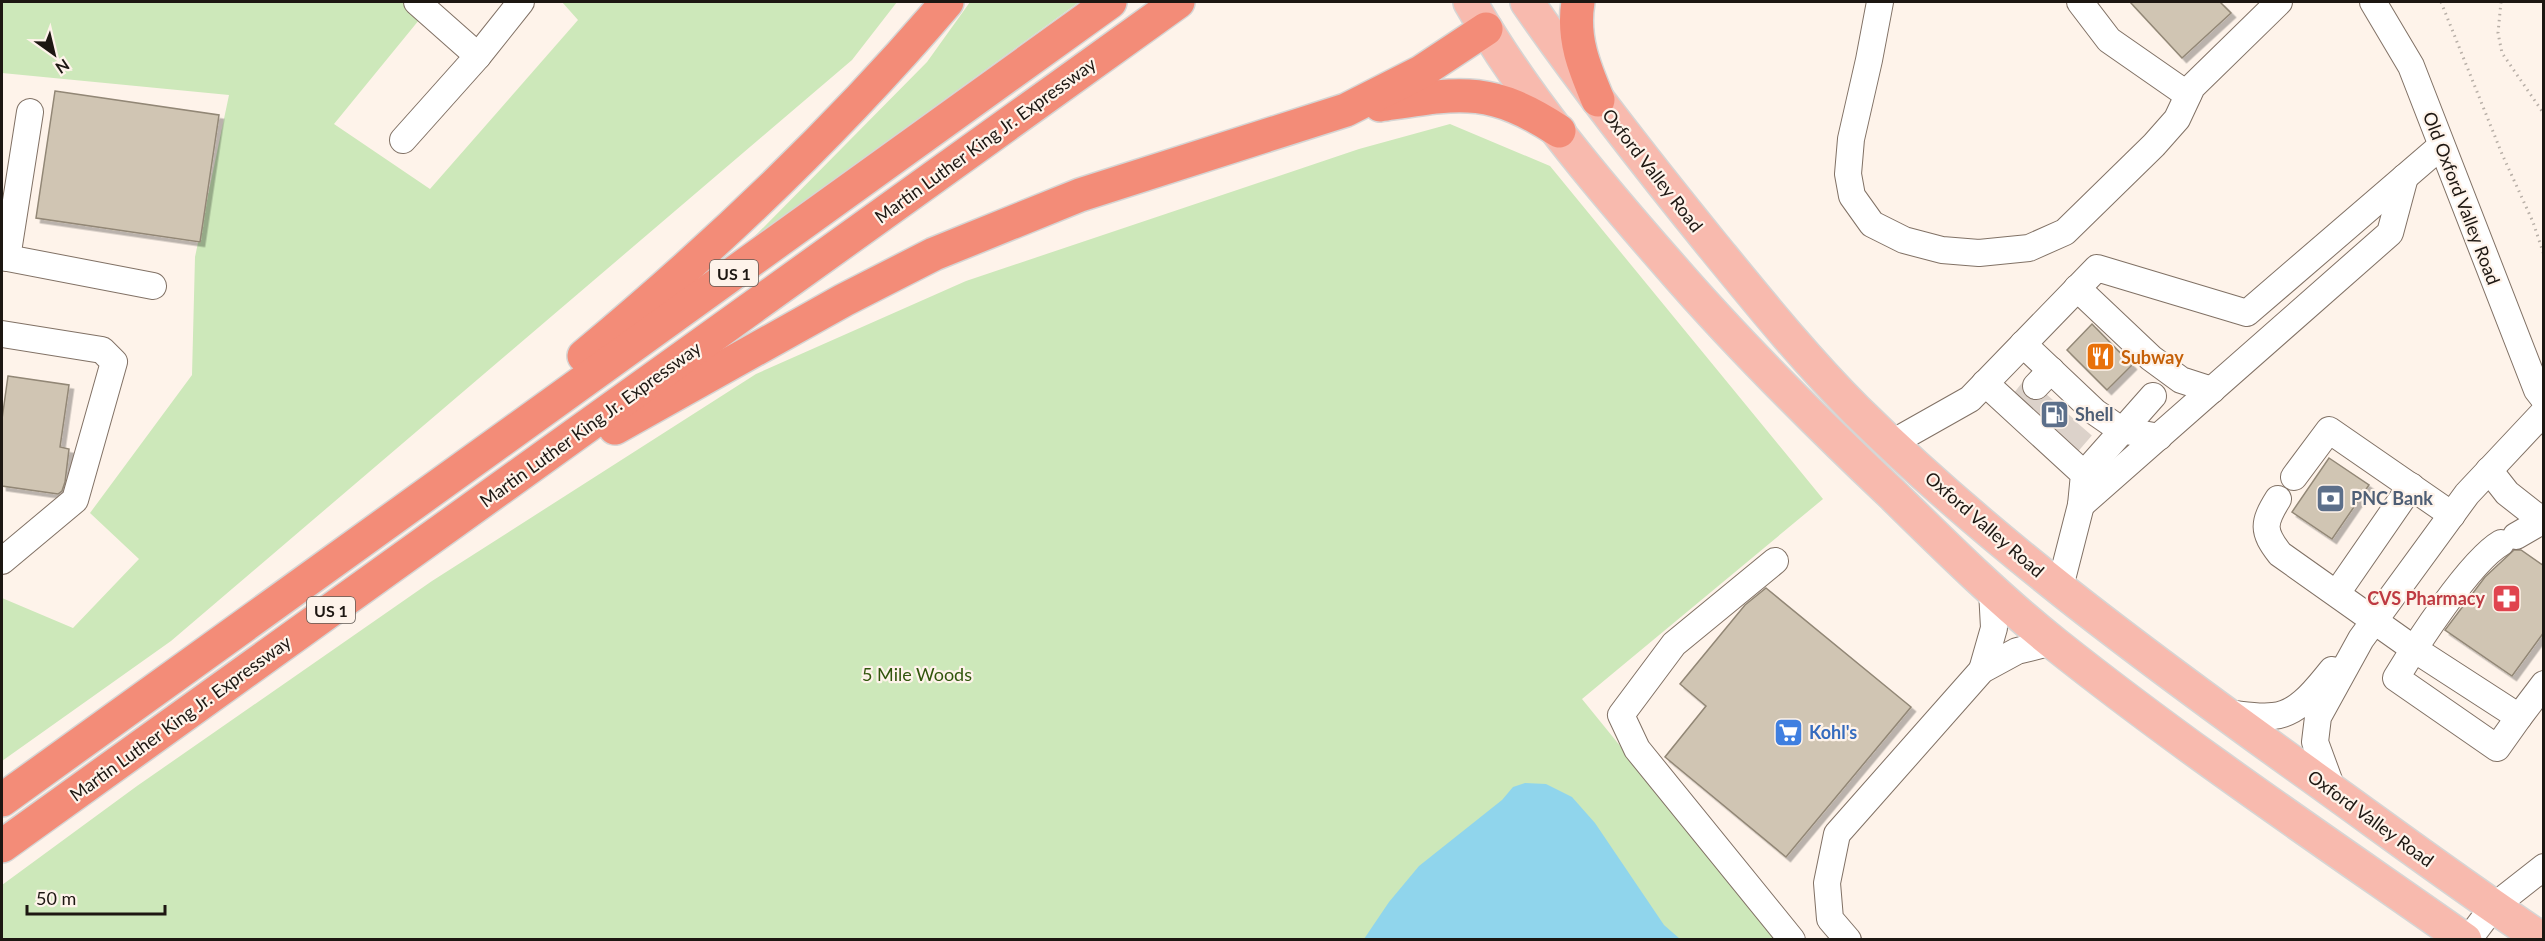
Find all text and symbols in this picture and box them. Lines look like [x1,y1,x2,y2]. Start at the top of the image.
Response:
north arrow [24,24,84,84]
street label: Martin Luther King Jr. Expressway [870,52,1100,228]
text: N [52,56,73,78]
street label: Oxford Valley Road [1598,104,1708,236]
street label: Old Oxford Valley Road [2419,108,2505,288]
road number: US 1 [710,260,758,286]
street label: Martin Luther King Jr. Expressway [475,336,705,512]
restaurant icon: Subway [2084,341,2116,373]
place label: Subway [2121,346,2184,368]
fuel station icon: Shell [2038,398,2070,430]
place label: Shell [2075,403,2113,425]
street label: Oxford Valley Road [1921,466,2049,582]
bank icon: PNC Bank [2314,482,2346,514]
place label: PNC Bank [2351,487,2433,509]
pharmacy icon: CVS Pharmacy [2490,582,2522,614]
place label: CVS Pharmacy [2367,587,2485,609]
road number: US 1 [307,597,355,623]
street label: Martin Luther King Jr. Expressway [65,630,295,806]
park label: 5 Mile Woods [862,663,972,685]
supermarket icon: Kohl's [1772,716,1804,748]
place label: Kohl's [1809,721,1857,743]
street label: Oxford Valley Road [2304,765,2438,871]
scale bar [27,878,165,916]
text: 50 m [36,887,76,909]

